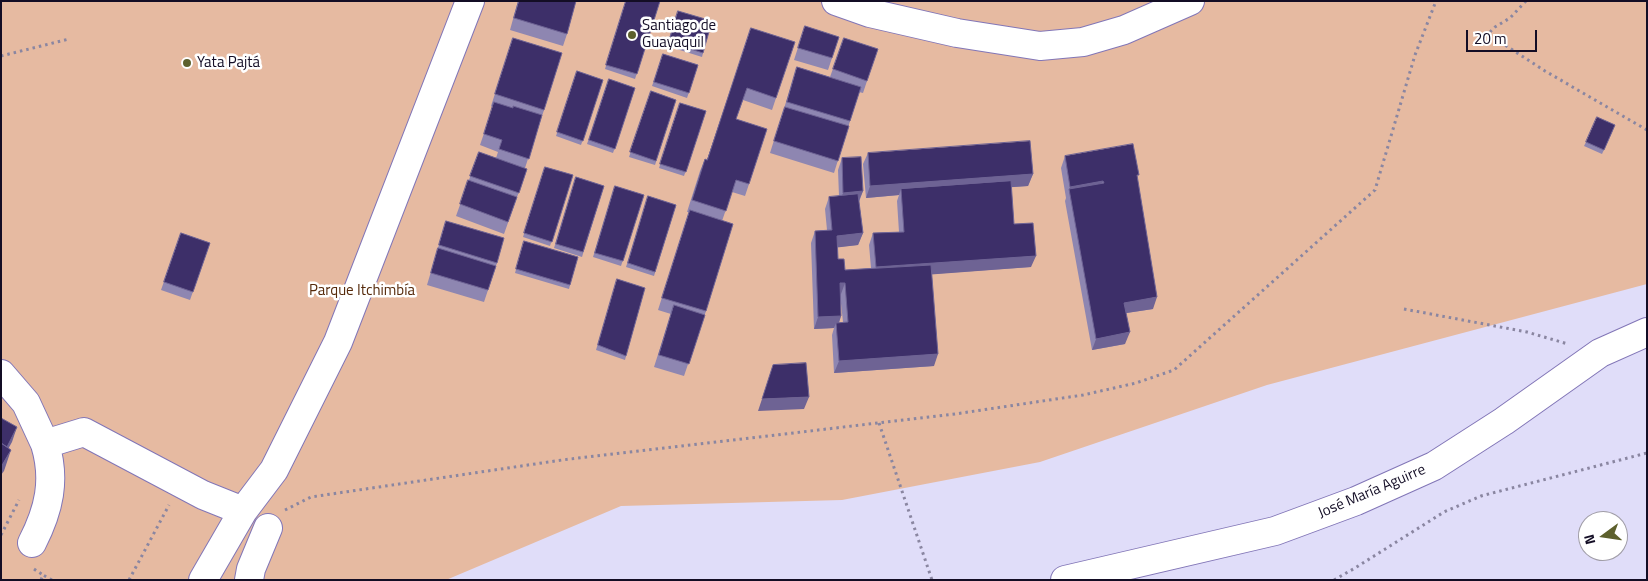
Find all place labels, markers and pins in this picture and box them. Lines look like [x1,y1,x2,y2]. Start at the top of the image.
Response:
place label: Santiago de Guayaquil [642,17,716,52]
marker: Santiago de Guayaquil [626,29,638,41]
place label: Yata Pajtá [197,54,260,72]
marker: Yata Pajtá [181,57,193,69]

